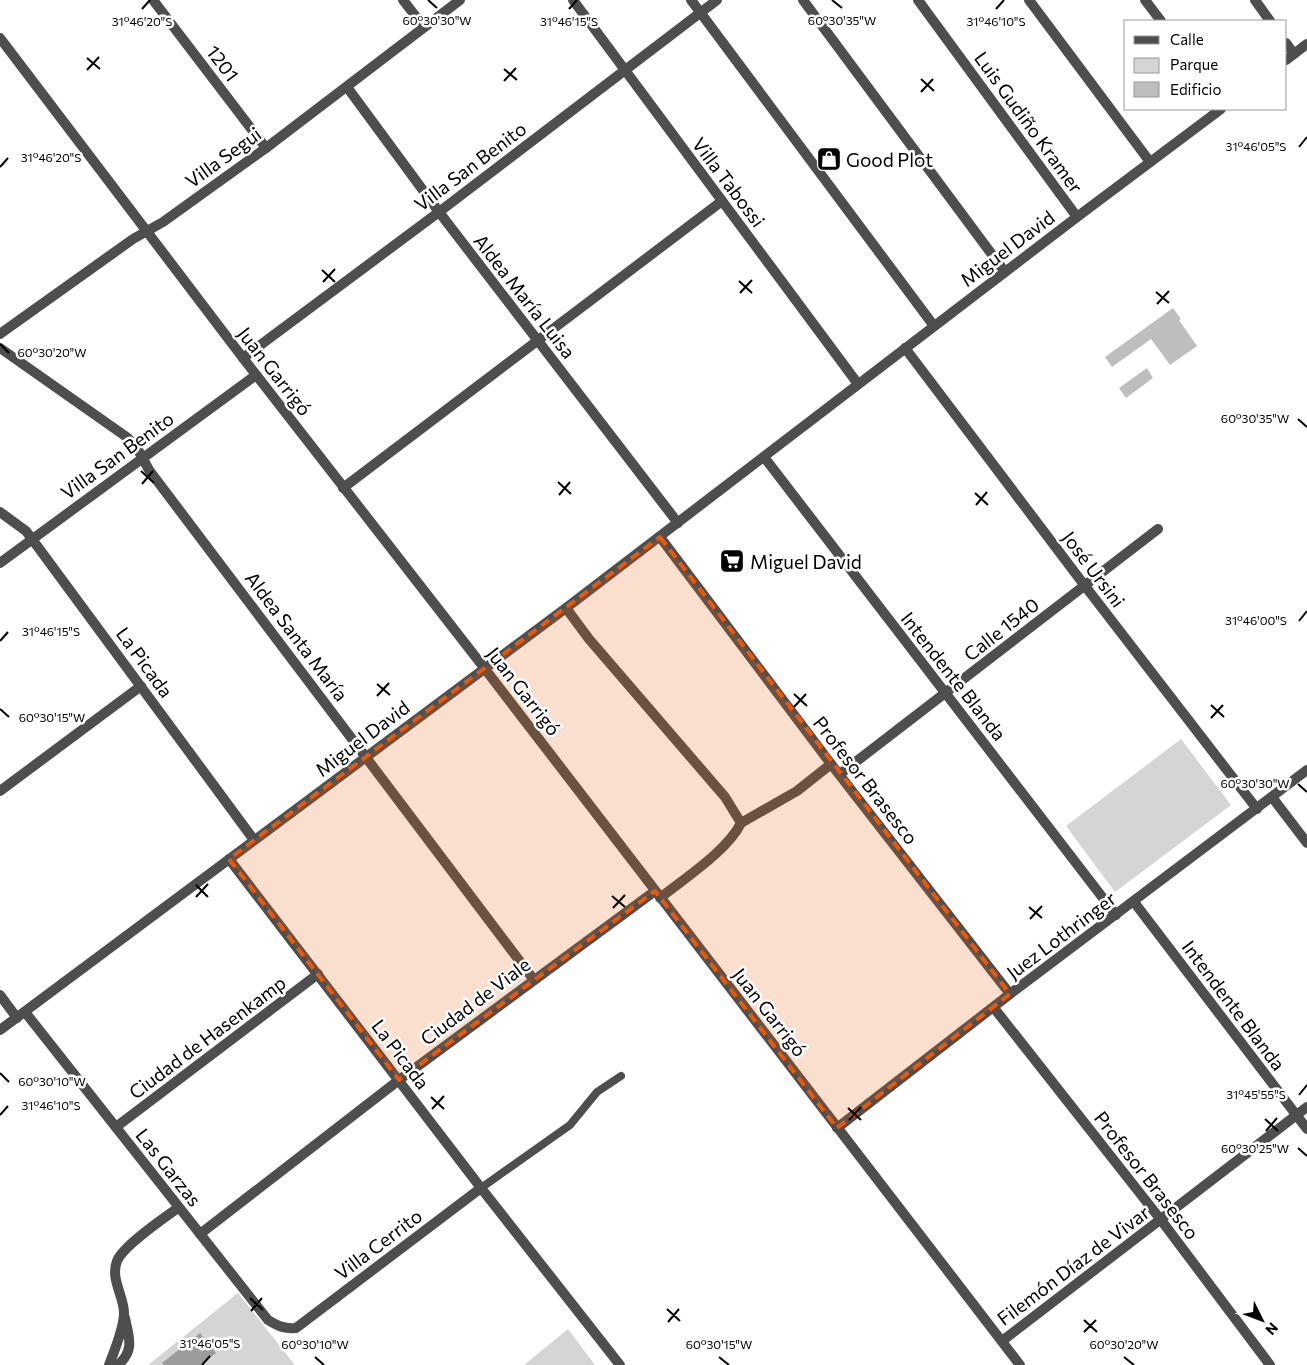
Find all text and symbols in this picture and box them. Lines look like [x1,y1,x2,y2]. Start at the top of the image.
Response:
text: 60°30'30"W [402,13,472,27]
text: 60°30'35"W [808,13,876,27]
text: 31°46'20"S [112,14,172,28]
text: 31°46'15"S [540,14,598,28]
text: 31°46'10"S [966,14,1026,28]
legend [1124,20,1287,110]
text: Calle [1170,30,1204,48]
street label: 1201 [202,40,244,86]
street label: Luis Gudiño Kramer [970,47,1088,198]
text: Parque [1170,55,1218,73]
text: Edificio [1170,80,1221,98]
street label: Villa San Benito [410,117,530,215]
street label: Villa Segui [181,122,265,192]
street label: Villa Tabossi [688,133,770,231]
text: 31°46'05"S [1226,139,1286,153]
shop icon: Good Plot [816,146,842,172]
place label: Good Plot [846,148,933,171]
text: 31°46'20"S [21,150,81,164]
street label: Miguel David [955,205,1059,291]
street label: Aldea María Luisa [469,229,581,363]
street label: Juan Garrigó [233,322,317,420]
text: 60°30'20"W [18,345,87,359]
street label: Villa San Benito [56,406,178,504]
text: 60°30'35"W [1221,411,1289,425]
street label: José Ursini [1058,526,1130,612]
supermarket icon: Miguel David [719,548,745,574]
place label: Miguel David [750,550,862,573]
street label: Aldea Santa María [241,567,353,705]
street label: Calle 1540 [959,593,1043,665]
street label: Intendente Blanda [897,607,1011,745]
text: 31°46'00"S [1225,613,1287,627]
street label: La Picada [112,622,178,702]
text: 31°46'15"S [22,624,80,638]
street label: Juan Garrigó [482,642,566,740]
street label: Miguel David [310,695,414,781]
text: 60°30'15"W [19,710,85,724]
street label: Profesor Brasesco [809,711,923,849]
text: 60°30'30"W [1220,776,1290,790]
street label: Juez Lothringer [1002,886,1121,984]
street label: Intendente Blanda [1178,935,1290,1075]
street label: Ciudad de Viale [416,952,534,1050]
street label: Juan Garrigó [728,963,812,1061]
street label: Ciudad de Hasenkamp [124,971,290,1103]
street label: La Picada [367,1015,435,1093]
text: 60°30'10"W [18,1074,86,1088]
text: 31°45'55"S [1226,1087,1286,1101]
text: 31°46'10"S [21,1098,81,1112]
street label: Profesor Brasesco [1090,1106,1204,1244]
street label: Las Garzas [131,1123,207,1211]
text: 60°30'25"W [1221,1141,1289,1155]
street label: Filemón Díaz de Vivar [992,1200,1154,1330]
street label: Villa Cerrito [330,1204,426,1284]
north arrow [1237,1295,1287,1345]
text: N [1262,1319,1282,1339]
text: 31°46'05"S [180,1336,240,1350]
text: 60°30'10"W [281,1337,349,1351]
text: 60°30'15"W [686,1337,752,1351]
text: 60°30'20"W [1090,1337,1159,1351]

